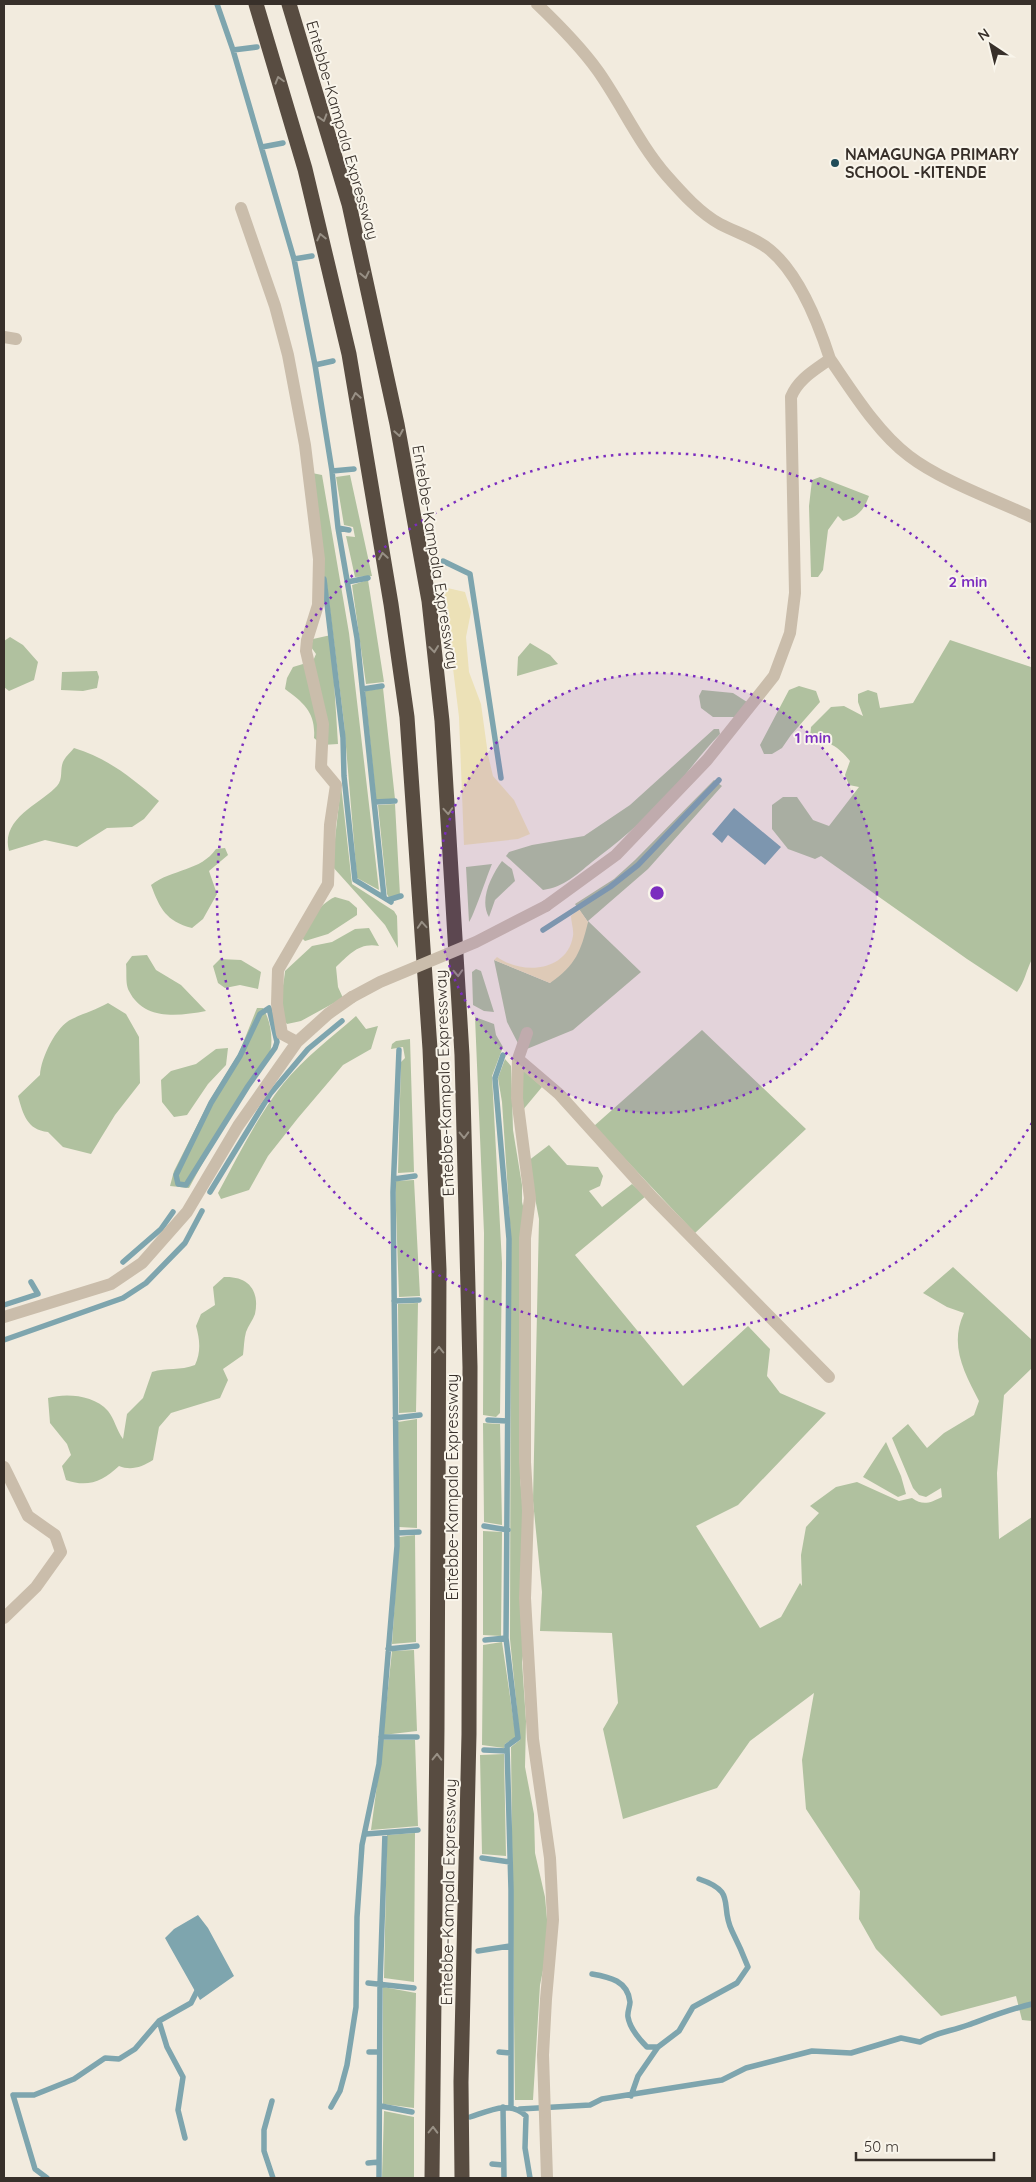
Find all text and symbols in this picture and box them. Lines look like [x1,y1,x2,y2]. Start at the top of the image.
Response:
street label: Entebbe-Kampala Expressway [302,18,384,242]
north arrow [966,20,1016,70]
text: N [974,24,993,45]
one-way arrow [275,77,285,85]
one-way arrow [318,113,328,121]
place label: NAMAGUNGA PRIMARY SCHOOL -KITENDE [845,144,1019,182]
marker: NAMAGUNGA PRIMARY SCHOOL -KITENDE [829,157,841,169]
one-way arrow [316,233,327,242]
one-way arrow [359,270,370,279]
one-way arrow [352,391,362,400]
one-way arrow [393,429,403,438]
street label: Entebbe-Kampala Expressway [408,443,464,671]
one-way arrow [378,552,389,560]
text: 2 min [948,572,988,591]
one-way arrow [428,645,439,653]
text: 1 min [795,728,831,747]
one-way arrow [442,807,453,815]
centre of rings [648,884,666,902]
one-way arrow [416,921,427,929]
street label: Entebbe-Kampala Expressway [430,969,458,1197]
one-way arrow [452,969,463,977]
one-way arrow [459,1132,469,1140]
one-way arrow [434,1345,444,1353]
street label: Entebbe-Kampala Expressway [442,1374,462,1600]
one-way arrow [432,1753,442,1760]
street label: Entebbe-Kampala Expressway [436,1778,460,2006]
one-way arrow [427,2125,438,2133]
scale bar [856,2130,994,2162]
text: 50 m [864,2137,899,2156]

